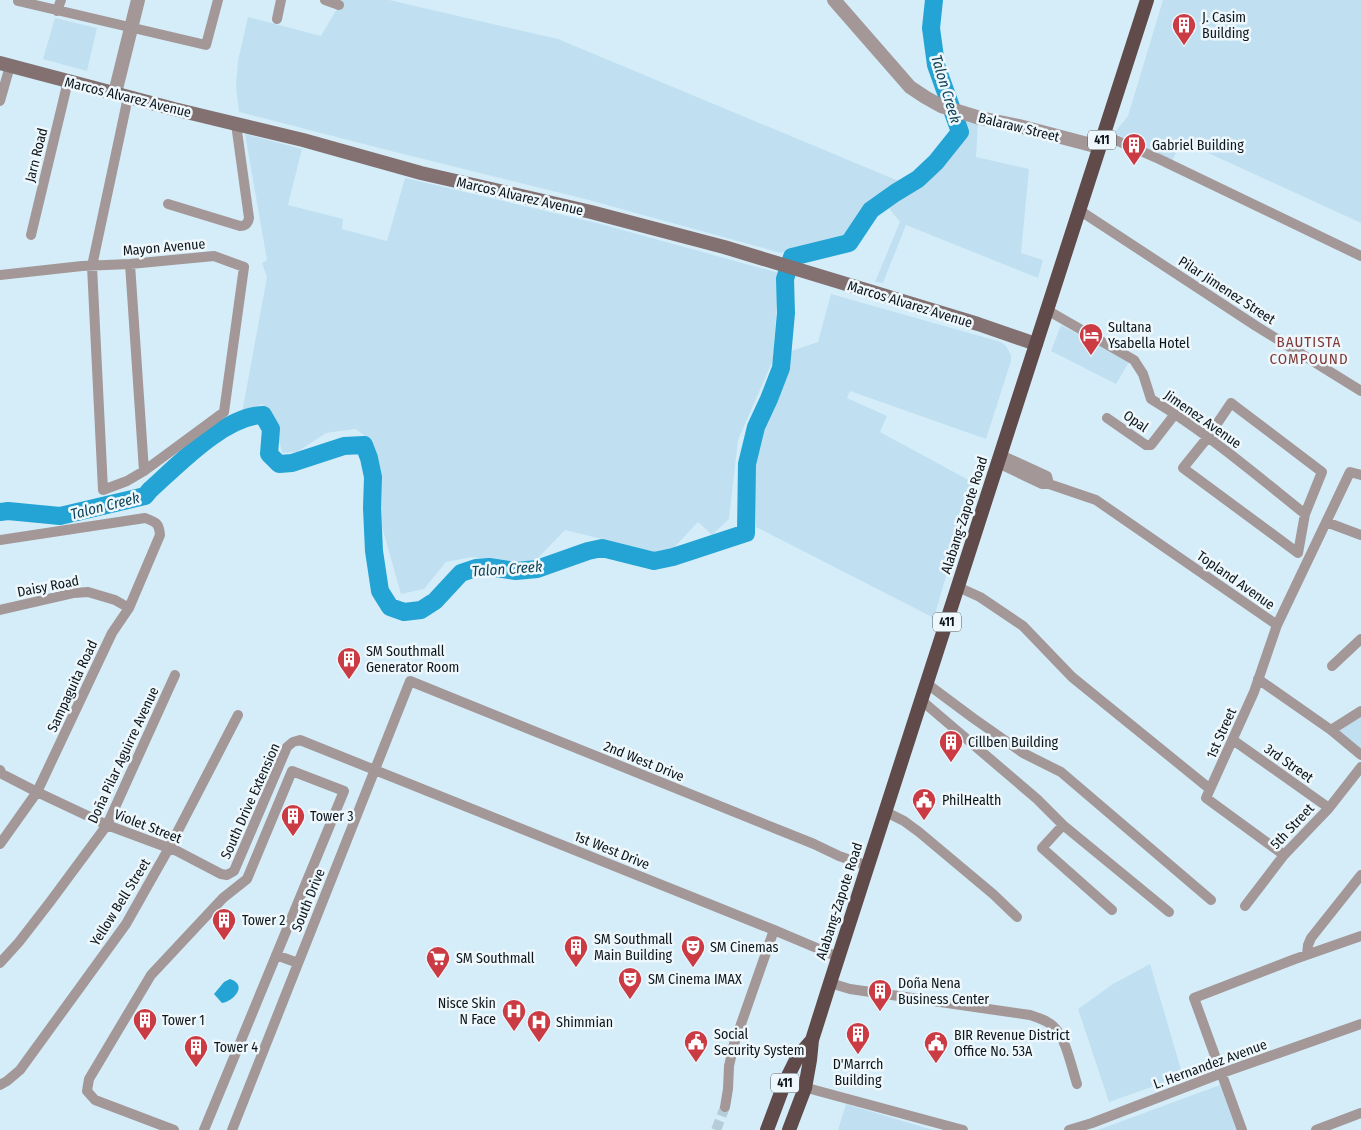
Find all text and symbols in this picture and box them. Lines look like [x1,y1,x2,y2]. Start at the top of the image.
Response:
place label: J. Casim Building [1202,9,1250,42]
building icon: J. Casim Building [1171,12,1197,46]
water label: Talon Creek [927,53,965,126]
street label: Marcos Alvarez Avenue [63,74,193,121]
street label: Balaraw Street [977,109,1062,146]
street label: Jarn Road [22,126,51,184]
road number: 411 [1088,130,1116,150]
building icon: Gabriel Building [1121,132,1147,166]
place label: Gabriel Building [1152,137,1244,154]
street label: Marcos Alvarez Avenue [455,174,585,219]
street label: Mayon Avenue [122,235,206,260]
street label: Pilar Jimenez Street [1175,253,1279,328]
street label: Marcos Alvarez Avenue [845,277,974,332]
place label: Sultana Ysabella Hotel [1108,319,1190,352]
hotel icon: Sultana Ysabella Hotel [1078,322,1104,356]
district label: BAUTISTA COMPOUND [1269,333,1349,368]
street label: Jimenez Avenue [1161,387,1245,452]
street label: Opal [1120,407,1152,436]
street label: Alabang-Zapote Road [938,454,991,576]
water label: Talon Creek [69,489,142,523]
street label: Topland Avenue [1193,547,1278,614]
water label: Talon Creek [471,558,543,580]
street label: Daisy Road [16,572,81,601]
road number: 411 [933,612,961,632]
street label: Sampaguita Road [44,638,101,735]
place label: SM Southmall Generator Room [366,643,459,676]
building icon: SM Southmall Generator Room [336,646,362,680]
street label: Doña Pilar Aguirre Avenue [84,684,163,826]
street label: 1st Street [1203,705,1240,761]
building icon: Cillben Building [938,729,964,763]
place label: Cillben Building [968,734,1059,751]
street label: 2nd West Drive [601,738,687,785]
street label: South Drive Extension [217,740,284,862]
street label: 3rd Street [1261,740,1317,787]
public building icon: PhilHealth [911,787,937,821]
place label: PhilHealth [942,792,1001,809]
street label: 5th Street [1267,800,1318,853]
building icon: Tower 3 [280,803,306,837]
street label: Violet Street [112,806,184,847]
place label: Tower 3 [310,808,354,825]
street label: 1st West Drive [572,828,652,873]
street label: Alabang-Zapote Road [813,840,866,962]
street label: Yellow Bell Street [87,855,154,949]
street label: South Drive [288,866,329,934]
building icon: Tower 2 [211,907,237,941]
place label: Tower 2 [242,912,286,929]
place label: SM Southmall Main Building [594,931,673,964]
building icon: SM Southmall Main Building [563,934,589,968]
theatre icon: SM Cinemas [680,934,706,968]
place label: SM Cinemas [710,939,779,956]
supermarket icon: SM Southmall [425,945,451,979]
place label: SM Southmall [456,950,535,967]
theatre icon: SM Cinema IMAX [617,966,643,1000]
place label: SM Cinema IMAX [648,971,742,988]
place label: Doña Nena Business Center [898,975,989,1008]
building icon: Doña Nena Business Center [867,978,893,1012]
place label: Nisce Skin N Face [438,995,496,1028]
hospital icon: Nisce Skin N Face [501,998,527,1032]
building icon: Tower 1 [132,1007,158,1041]
hospital icon: Shimmian [526,1009,552,1043]
place label: Tower 1 [162,1012,205,1029]
place label: Shimmian [556,1014,613,1031]
building icon: D'Marrch Building [845,1021,871,1055]
place label: Social Security System [714,1026,805,1059]
place label: BIR Revenue District Office No. 53A [954,1027,1070,1060]
public building icon: Social Security System [683,1029,709,1063]
public building icon: BIR Revenue District Office No. 53A [923,1030,949,1064]
building icon: Tower 4 [183,1034,209,1068]
street label: L. Hernandez Avenue [1151,1036,1269,1093]
place label: Tower 4 [214,1039,258,1056]
place label: D'Marrch Building [833,1056,883,1089]
road number: 411 [771,1074,799,1092]

